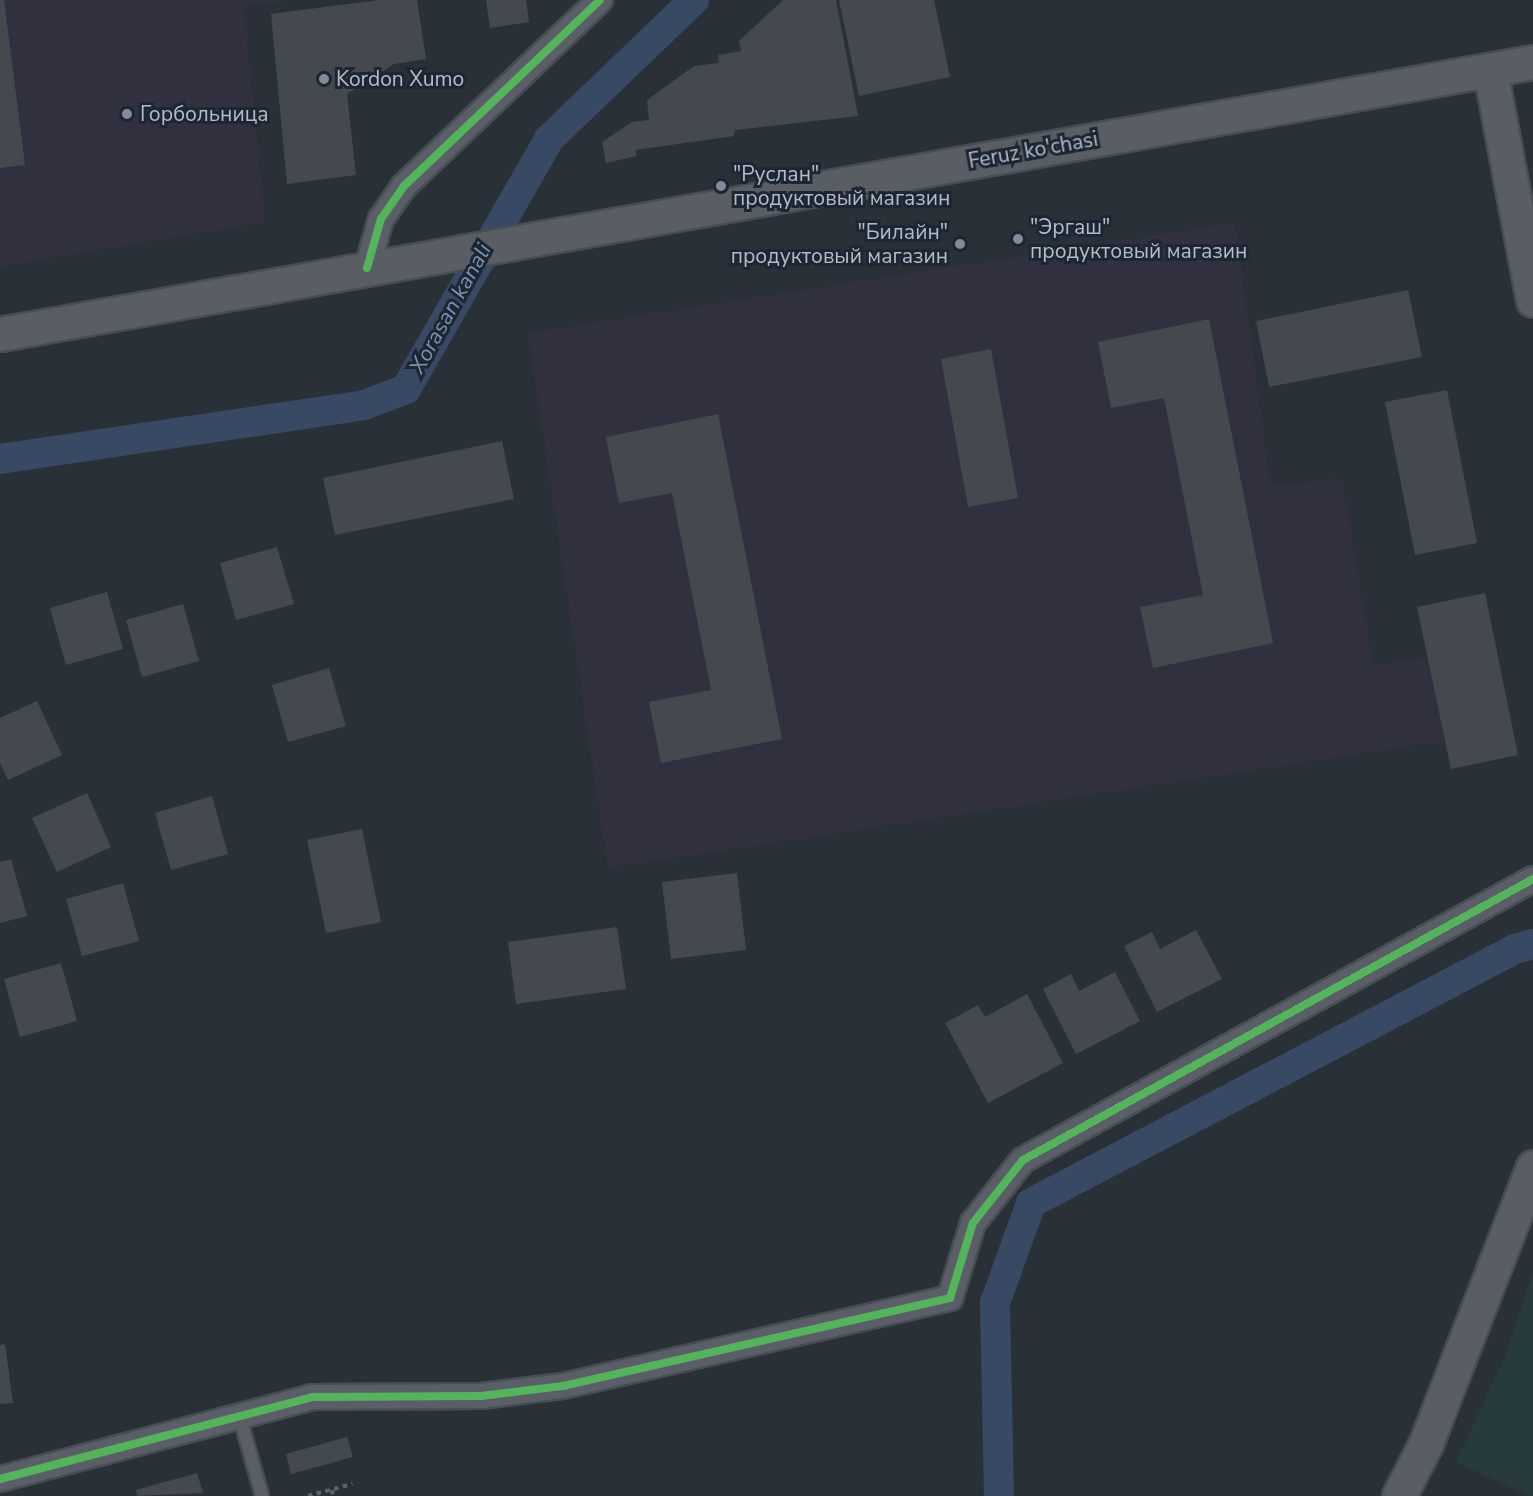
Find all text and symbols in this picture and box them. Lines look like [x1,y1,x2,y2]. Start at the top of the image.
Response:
place label: Kordon Xumo [336,66,464,92]
marker: Kordon Xumo [317,72,331,86]
place label: Горбольница [140,101,269,127]
marker: Горбольница [118,105,136,123]
street label: Feruz ko'chasi [966,126,1100,174]
place label: "Руслан" продуктовый магазин [733,161,950,211]
marker: "Руслан" продуктовый магазин [714,179,728,193]
place label: "Эргаш" продуктовый магазин [1030,214,1247,264]
place label: "Билайн" продуктовый магазин [731,219,948,269]
marker: "Эргаш" продуктовый магазин [1011,232,1025,246]
marker: "Билайн" продуктовый магазин [953,237,967,251]
water label: Xorasan kanali [404,239,498,379]

